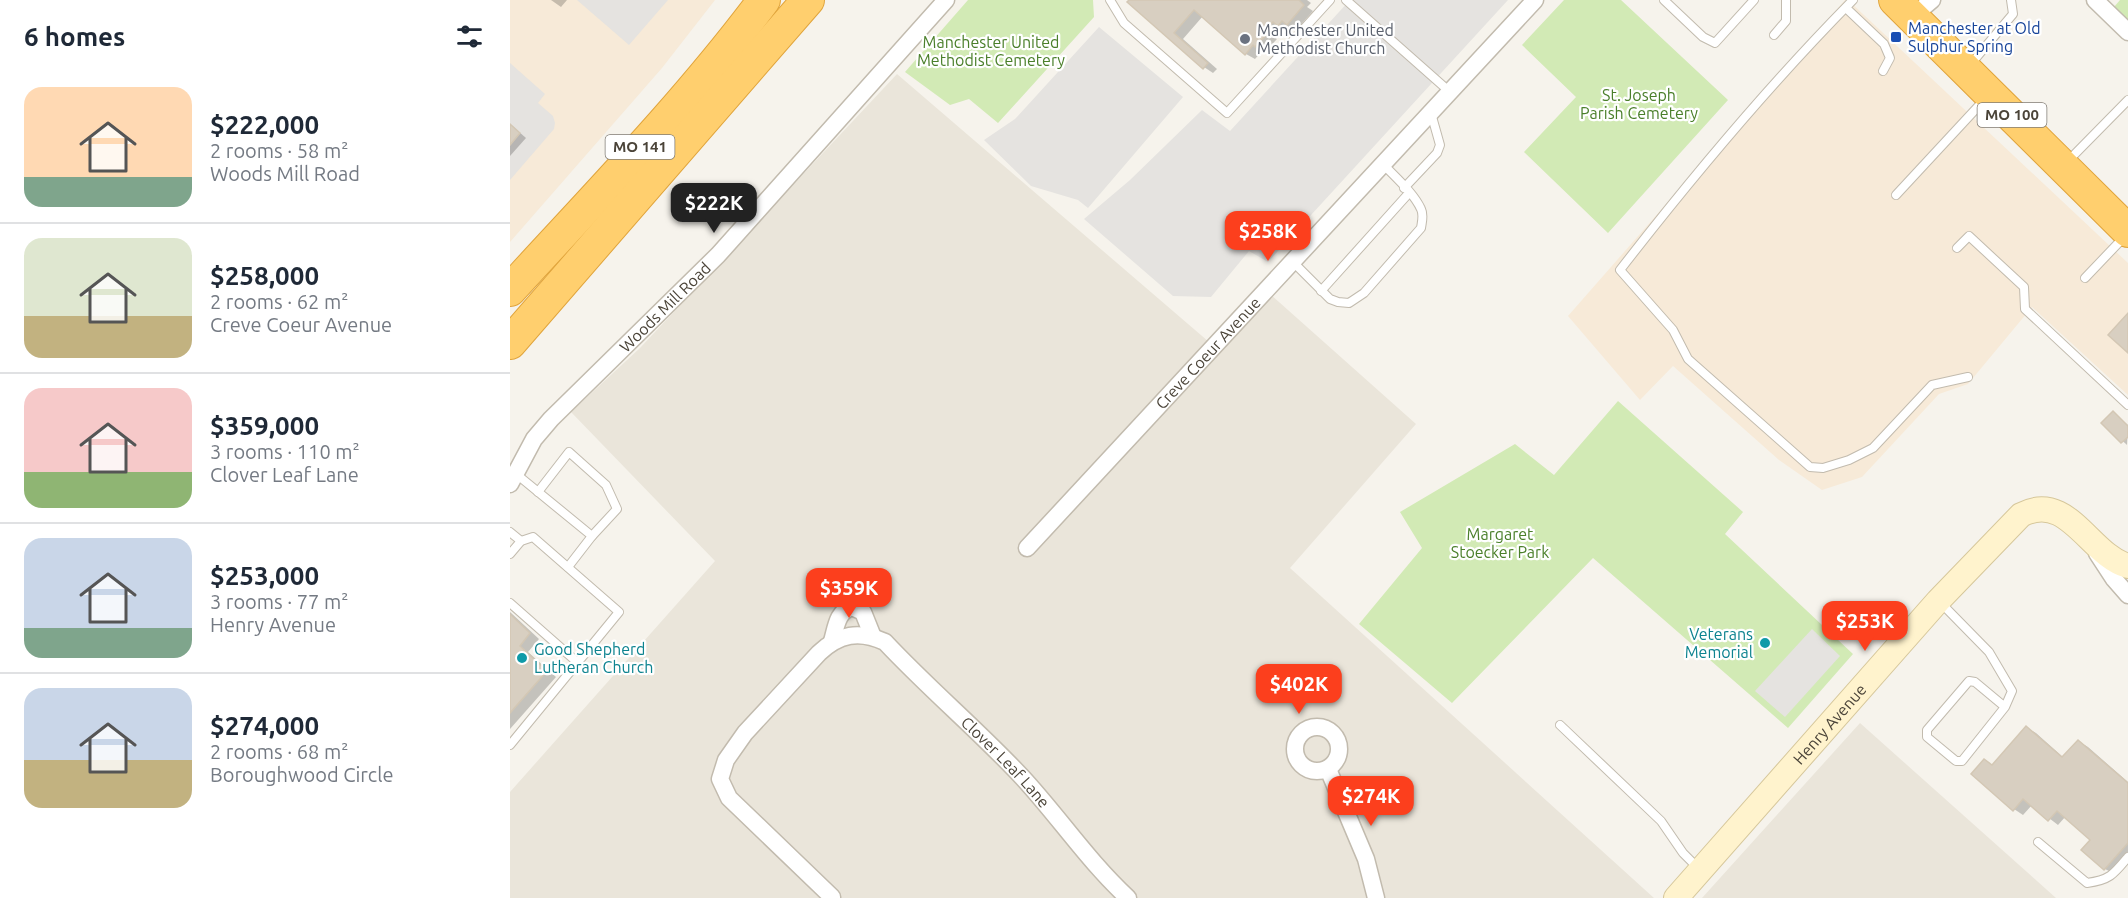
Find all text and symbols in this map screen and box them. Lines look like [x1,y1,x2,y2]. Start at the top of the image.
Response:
place label: Manchester at Old Sulphur Spring [1908,19,2041,55]
icon: filters [453,20,486,53]
place label: Manchester United Methodist Church [1257,21,1394,57]
text: 6 homes [24,22,125,51]
marker: Manchester at Old Sulphur Spring [1889,30,1903,44]
marker: Manchester United Methodist Church [1238,32,1252,46]
park label: Manchester United Methodist Cemetery [917,33,1065,69]
park label: St. Joseph Parish Cemetery [1580,86,1698,122]
road number: MO 100 [1978,103,2047,127]
text: $222,000 [210,110,319,139]
icon: home [72,111,144,183]
road number: MO 141 [606,135,674,159]
text: 2 rooms · 58 m² [210,139,348,162]
text: Woods Mill Road [210,162,360,185]
pin: $222K [672,183,756,234]
text: $222K [685,191,743,214]
pin: $258K [1226,211,1310,262]
text: $258K [1239,219,1297,242]
street label: Woods Mill Road [616,259,714,356]
text: $258,000 [210,261,319,290]
icon: home [72,262,144,334]
text: 2 rooms · 62 m² [210,290,348,313]
street label: Creve Coeur Avenue [1152,293,1264,413]
text: Creve Coeur Avenue [210,313,392,336]
text: $359,000 [210,411,319,440]
icon: home [72,412,144,484]
text: 3 rooms · 110 m² [210,440,360,463]
text: Clover Leaf Lane [210,463,359,486]
park label: Margaret Stoecker Park [1451,525,1549,561]
text: $253,000 [210,561,319,590]
icon: home [72,562,144,634]
pin: $359K [807,568,891,619]
text: $359K [820,576,878,599]
text: 3 rooms · 77 m² [210,590,348,613]
pin: $253K [1823,601,1907,652]
text: $253K [1836,609,1894,632]
text: Henry Avenue [210,613,336,636]
place label: Veterans Memorial [1685,625,1753,661]
marker: Veterans Memorial [1758,636,1772,650]
place label: Good Shepherd Lutheran Church [534,640,653,676]
marker: Good Shepherd Lutheran Church [515,651,529,665]
pin: $402K [1257,664,1341,715]
text: $402K [1270,672,1328,695]
street label: Henry Avenue [1789,680,1870,768]
text: $274,000 [210,711,319,740]
icon: home [72,712,144,784]
street label: Clover Leaf Lane [958,713,1054,811]
text: 2 rooms · 68 m² [210,740,348,763]
text: Boroughwood Circle [210,763,393,786]
pin: $274K [1329,776,1413,827]
text: $274K [1342,784,1400,807]

